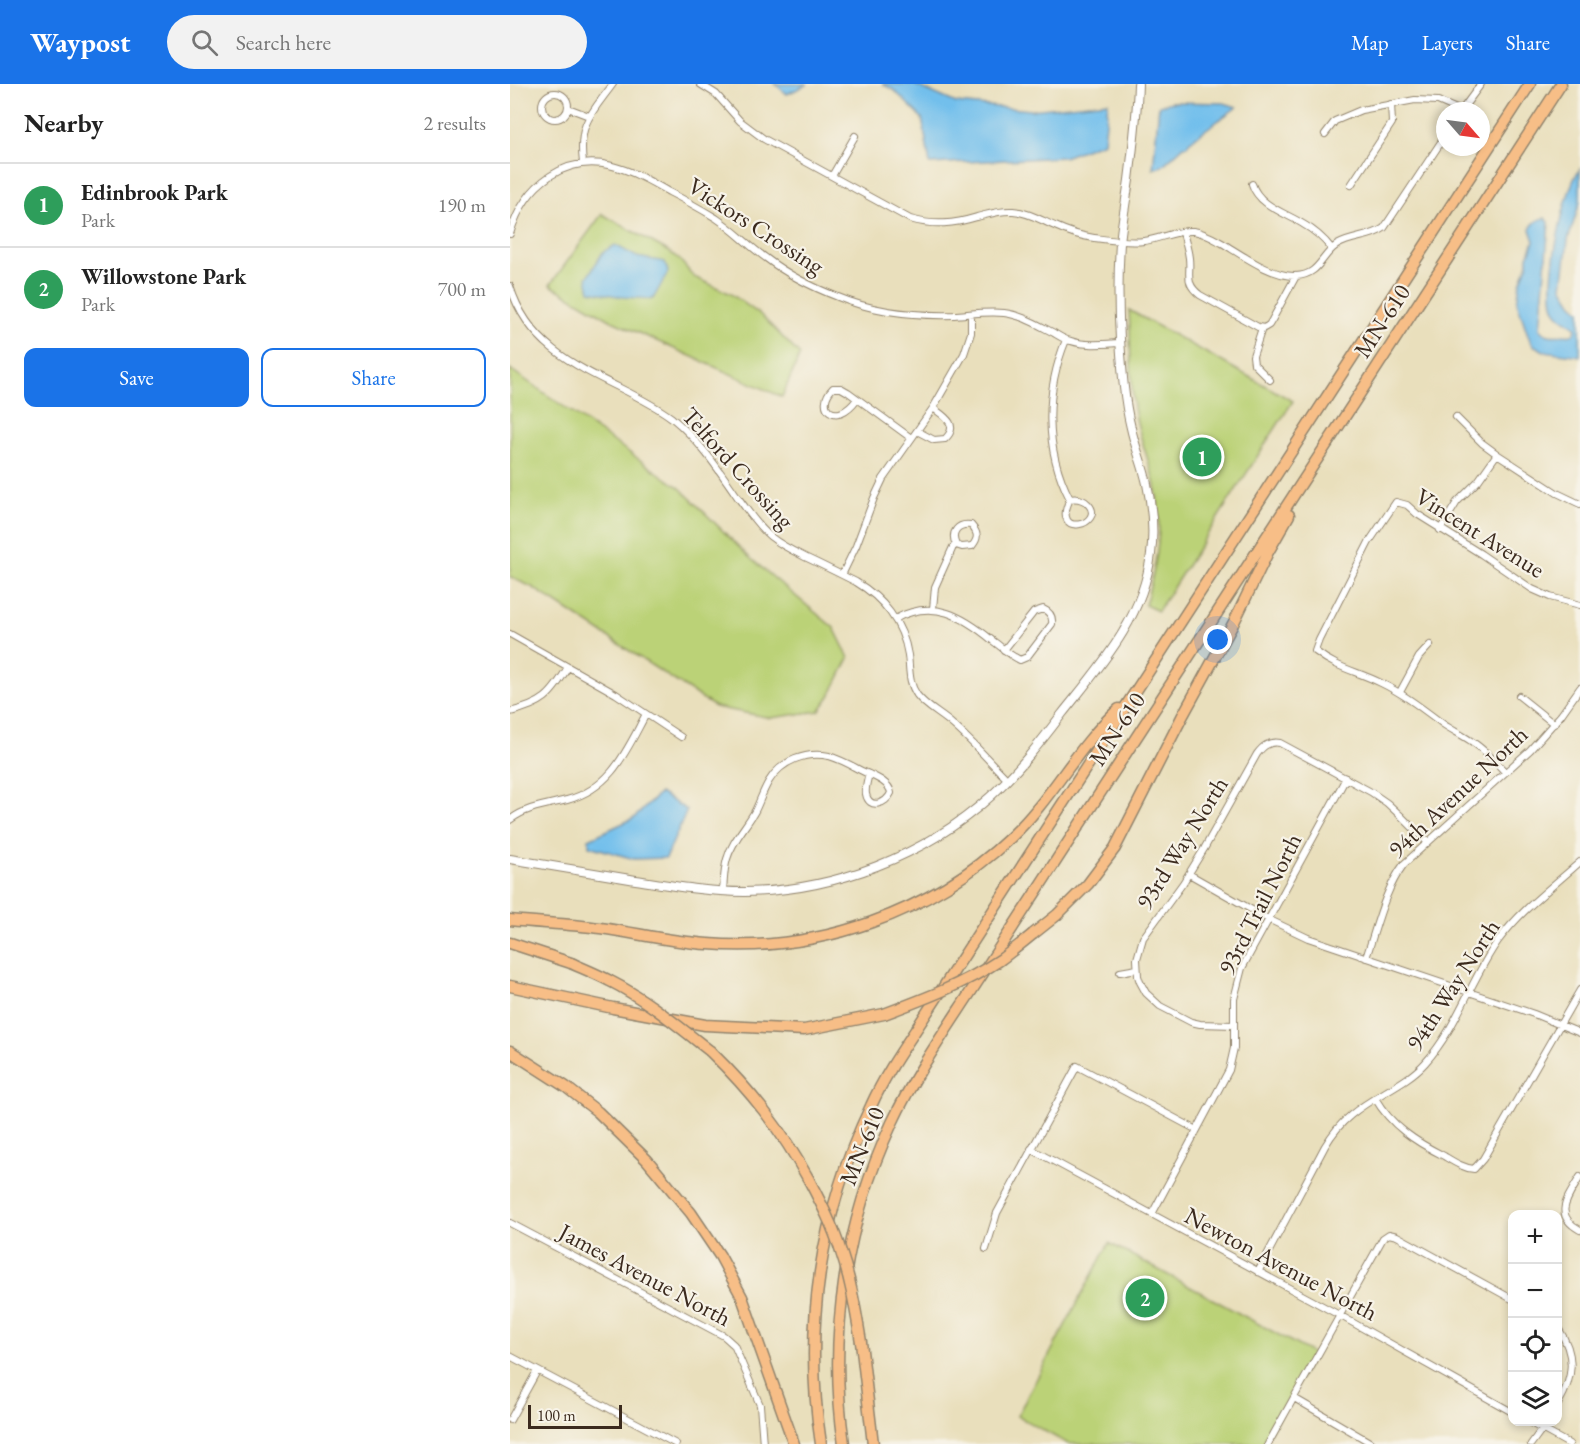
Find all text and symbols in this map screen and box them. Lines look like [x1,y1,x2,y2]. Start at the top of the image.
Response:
search box [167,15,587,69]
text: Waypost [30,24,131,60]
icon: search [188,26,221,59]
text: Search here [236,28,331,57]
text: Map [1351,29,1389,56]
text: Layers [1422,29,1473,56]
text: Share [1506,29,1550,56]
north arrow [1436,102,1490,156]
text: Nearby [24,106,104,140]
text: 2 results [423,110,486,136]
street label: Vickors Crossing [682,170,831,281]
text: Edinbrook Park [81,178,228,207]
text: 1 [38,192,49,218]
text: 190 m [438,192,486,218]
text: Park [81,207,115,233]
text: Willowstone Park [81,262,246,291]
text: 2 [38,276,49,302]
text: 700 m [438,276,486,302]
street label: MN-610 [1346,278,1417,363]
text: Park [81,291,115,317]
button: Save [24,348,249,407]
button: Share [261,348,486,407]
street label: Telford Crossing [675,400,802,536]
pin: 1 [1182,434,1222,479]
street label: Vincent Avenue [1410,481,1551,585]
your location [1203,625,1232,654]
street label: MN-610 [1081,686,1152,771]
street label: 94th Avenue North [1381,719,1534,864]
street label: 93rd Way North [1128,770,1235,915]
street label: 93rd Trail North [1211,828,1308,980]
street label: 94th Way North [1399,913,1507,1056]
street label: MN-610 [832,1102,891,1190]
street label: Newton Avenue North [1179,1200,1383,1328]
map controls [1508,1210,1562,1426]
button: + [1508,1210,1562,1264]
street label: James Avenue North [552,1215,737,1333]
button: − [1508,1264,1562,1318]
pin: 2 [1126,1276,1164,1320]
button: locate [1508,1318,1562,1372]
button: layers [1508,1372,1562,1426]
scale bar [528,1402,622,1430]
text: 100 m [537,1405,576,1426]

